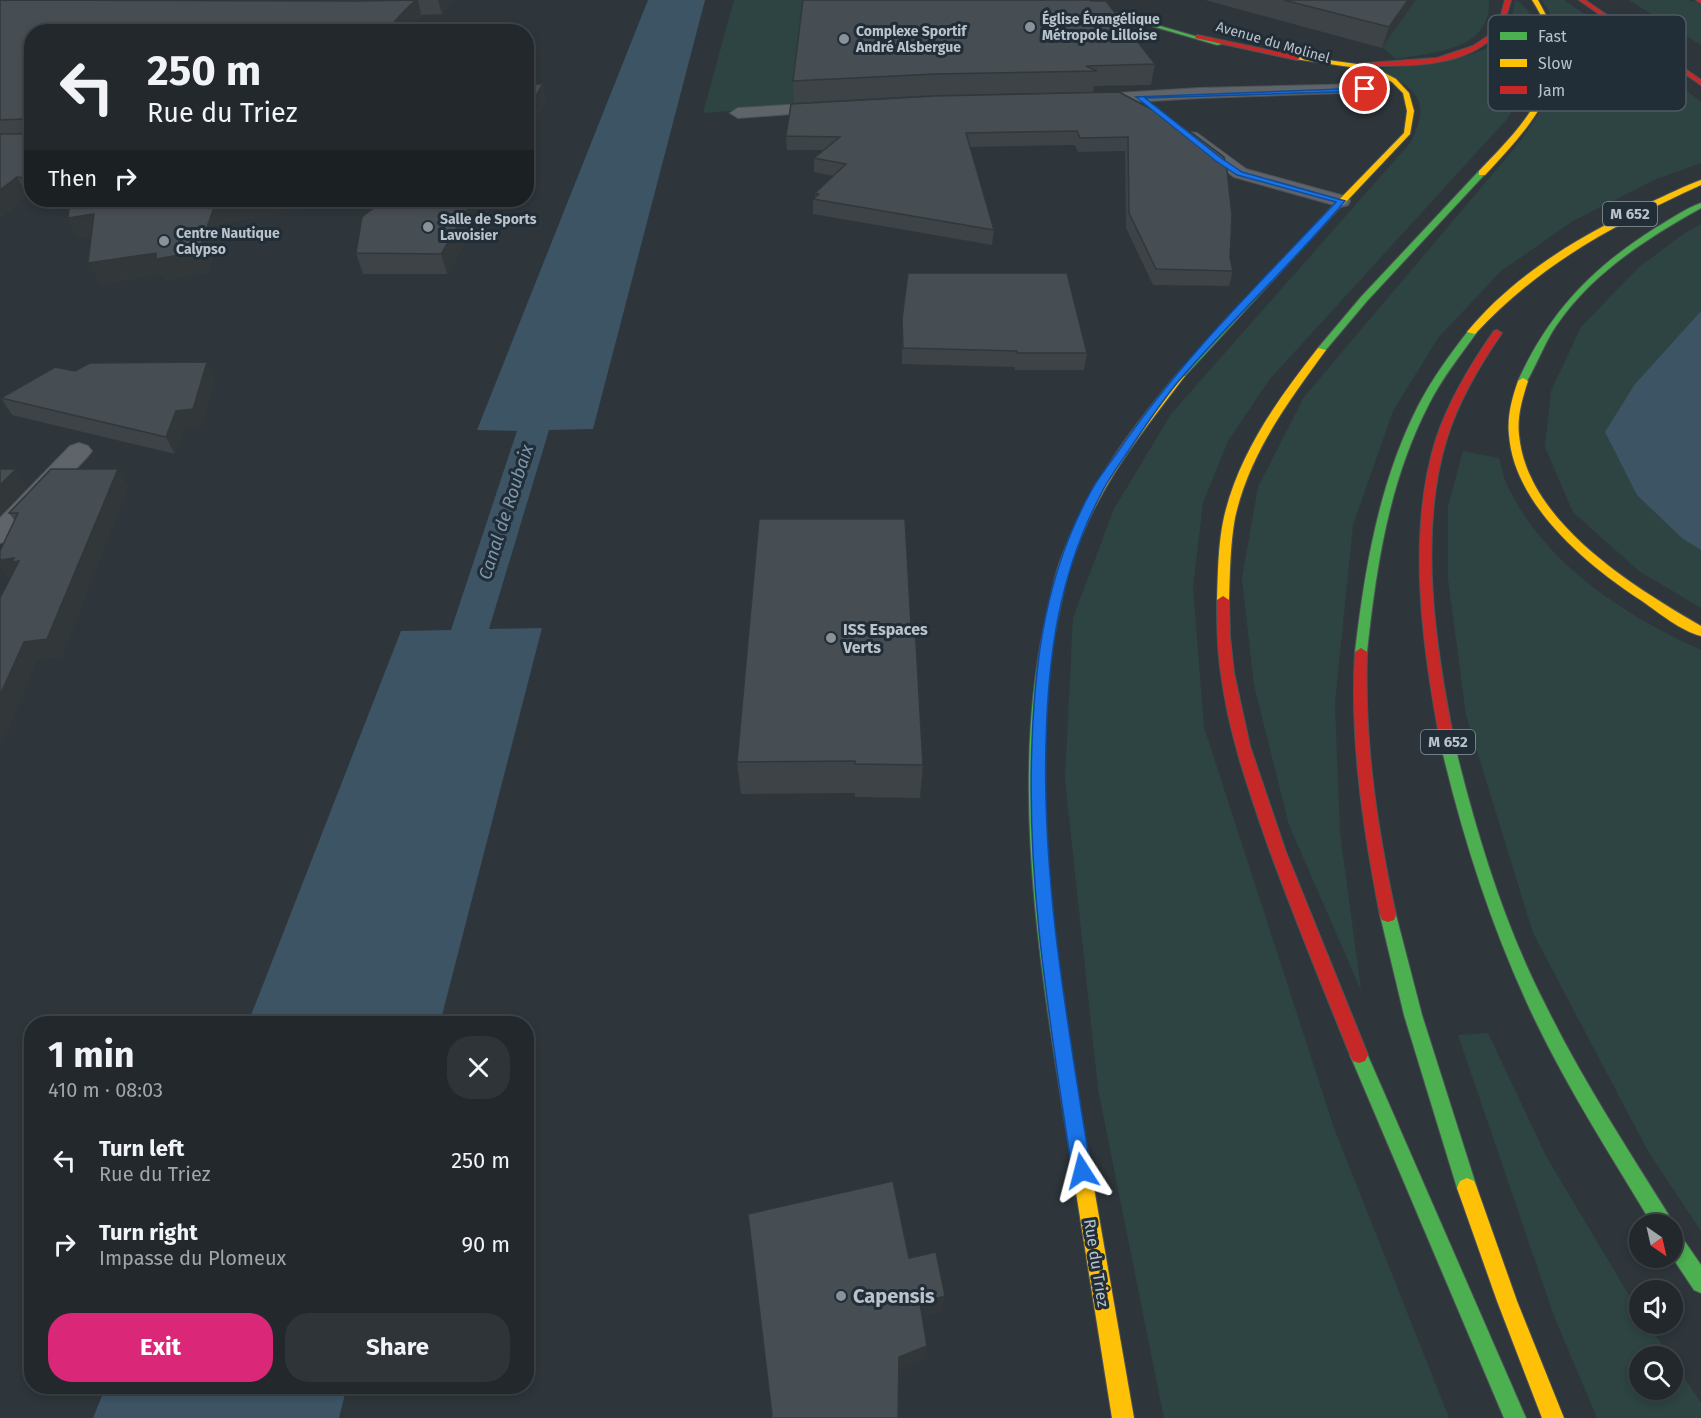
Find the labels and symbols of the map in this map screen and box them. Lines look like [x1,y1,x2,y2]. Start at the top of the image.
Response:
place label: Église Évangélique Métropole Lilloise [1042,10,1160,44]
legend [1488,15,1686,111]
street label: Avenue du Molinel [1214,18,1332,67]
marker: Église Évangélique Métropole Lilloise [1023,20,1037,34]
place label: Complexe Sportif André Alsbergue [855,23,968,56]
text: Fast [1538,27,1567,46]
marker: Complexe Sportif André Alsbergue [837,32,851,46]
text: Slow [1538,54,1573,73]
pin [1339,63,1390,114]
text: Jam [1538,81,1565,100]
road number: M 652 [1603,202,1657,226]
place label: Salle de Sports Lavoisier [440,211,537,244]
marker: Salle de Sports Lavoisier [421,220,435,234]
place label: Centre Nautique Calypso [176,225,280,258]
marker: Centre Nautique Calypso [157,234,171,248]
water label: Canal de Roubaix [474,441,538,582]
place label: ISS Espaces Verts [842,620,928,657]
marker: ISS Espaces Verts [824,631,838,645]
road number: M 652 [1421,730,1475,754]
position arrow [1050,1139,1114,1203]
north arrow [1629,1214,1683,1268]
street label: Rue du Triez [1080,1218,1113,1309]
place label: Capensis [853,1284,935,1308]
marker: Capensis [834,1289,848,1303]

